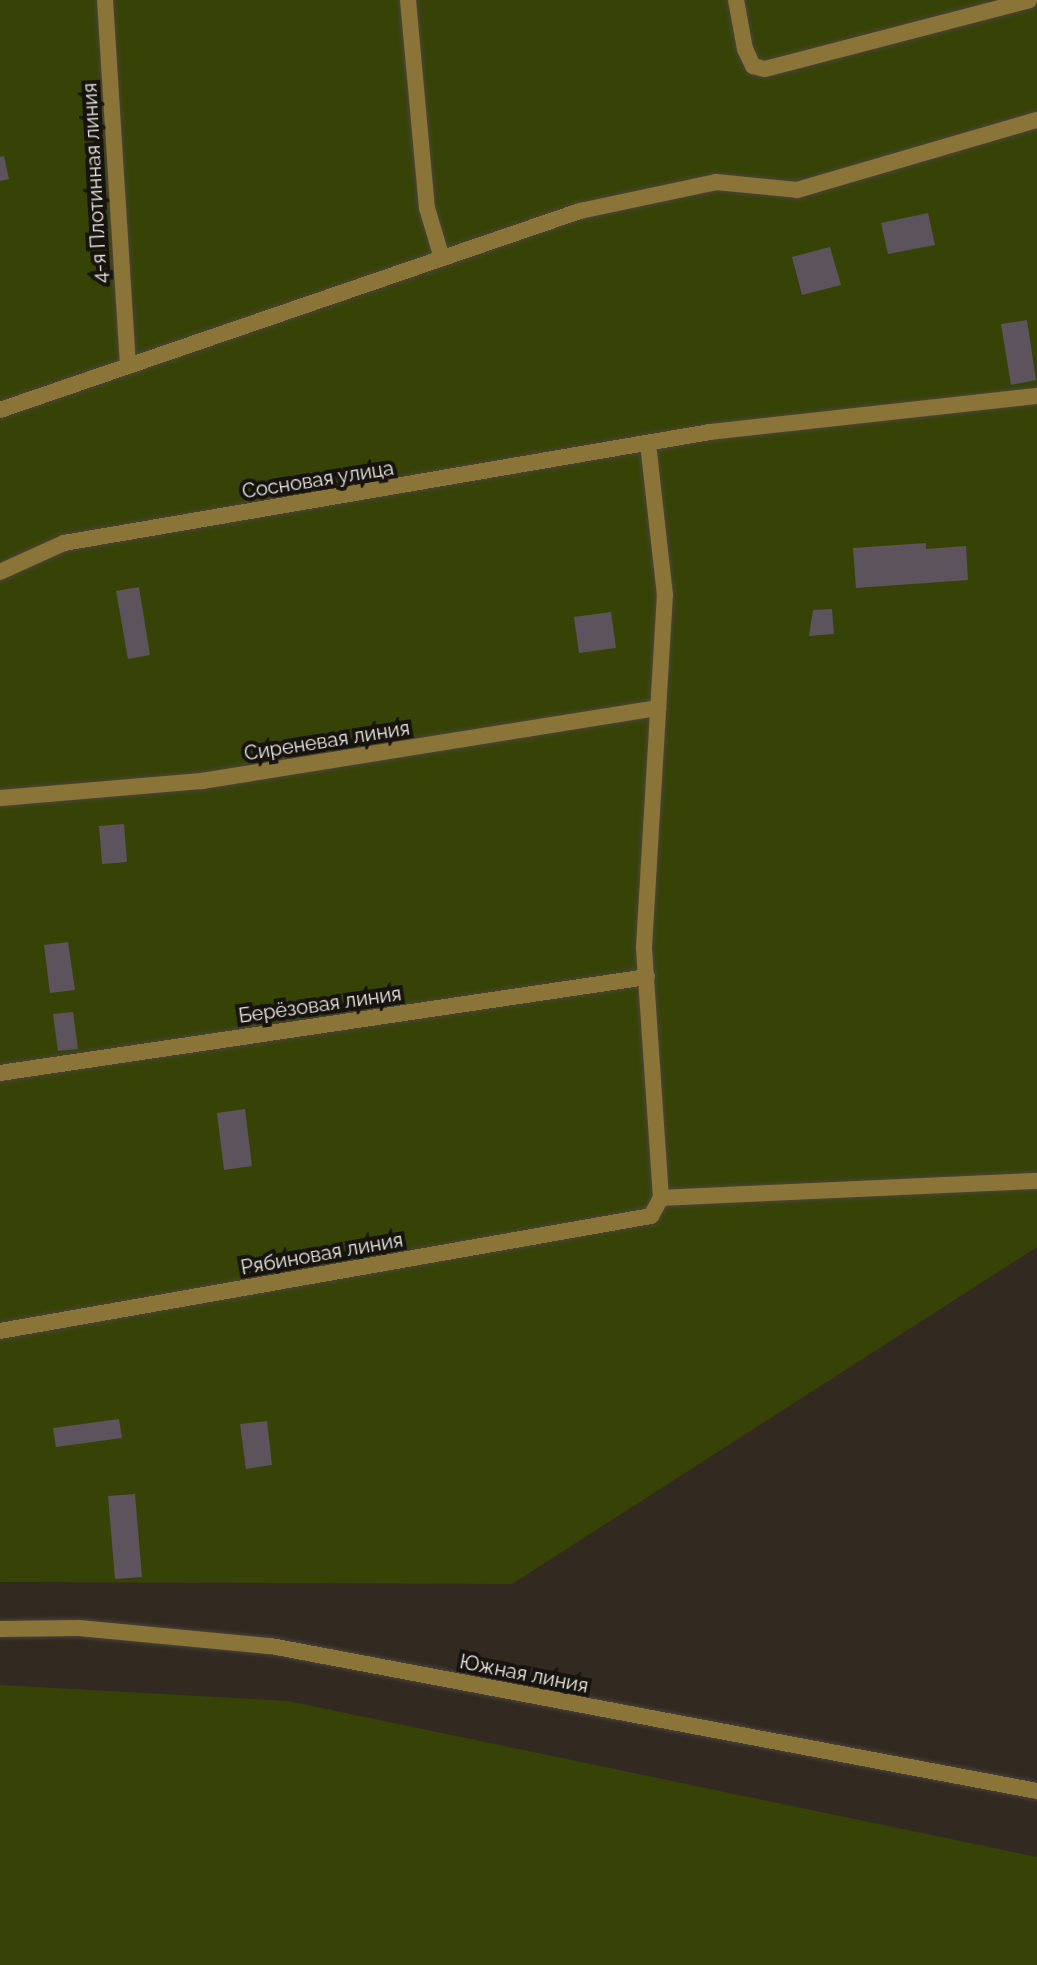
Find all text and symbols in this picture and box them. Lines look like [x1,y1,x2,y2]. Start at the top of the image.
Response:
street label: 4-я Плотинная линия [78,82,112,284]
street label: Сосновая улица [240,456,396,504]
street label: Сиреневая линия [243,716,411,766]
street label: Берёзовая линия [237,982,403,1028]
street label: Рябиновая линия [239,1228,405,1280]
street label: Южная линия [458,1650,590,1698]

